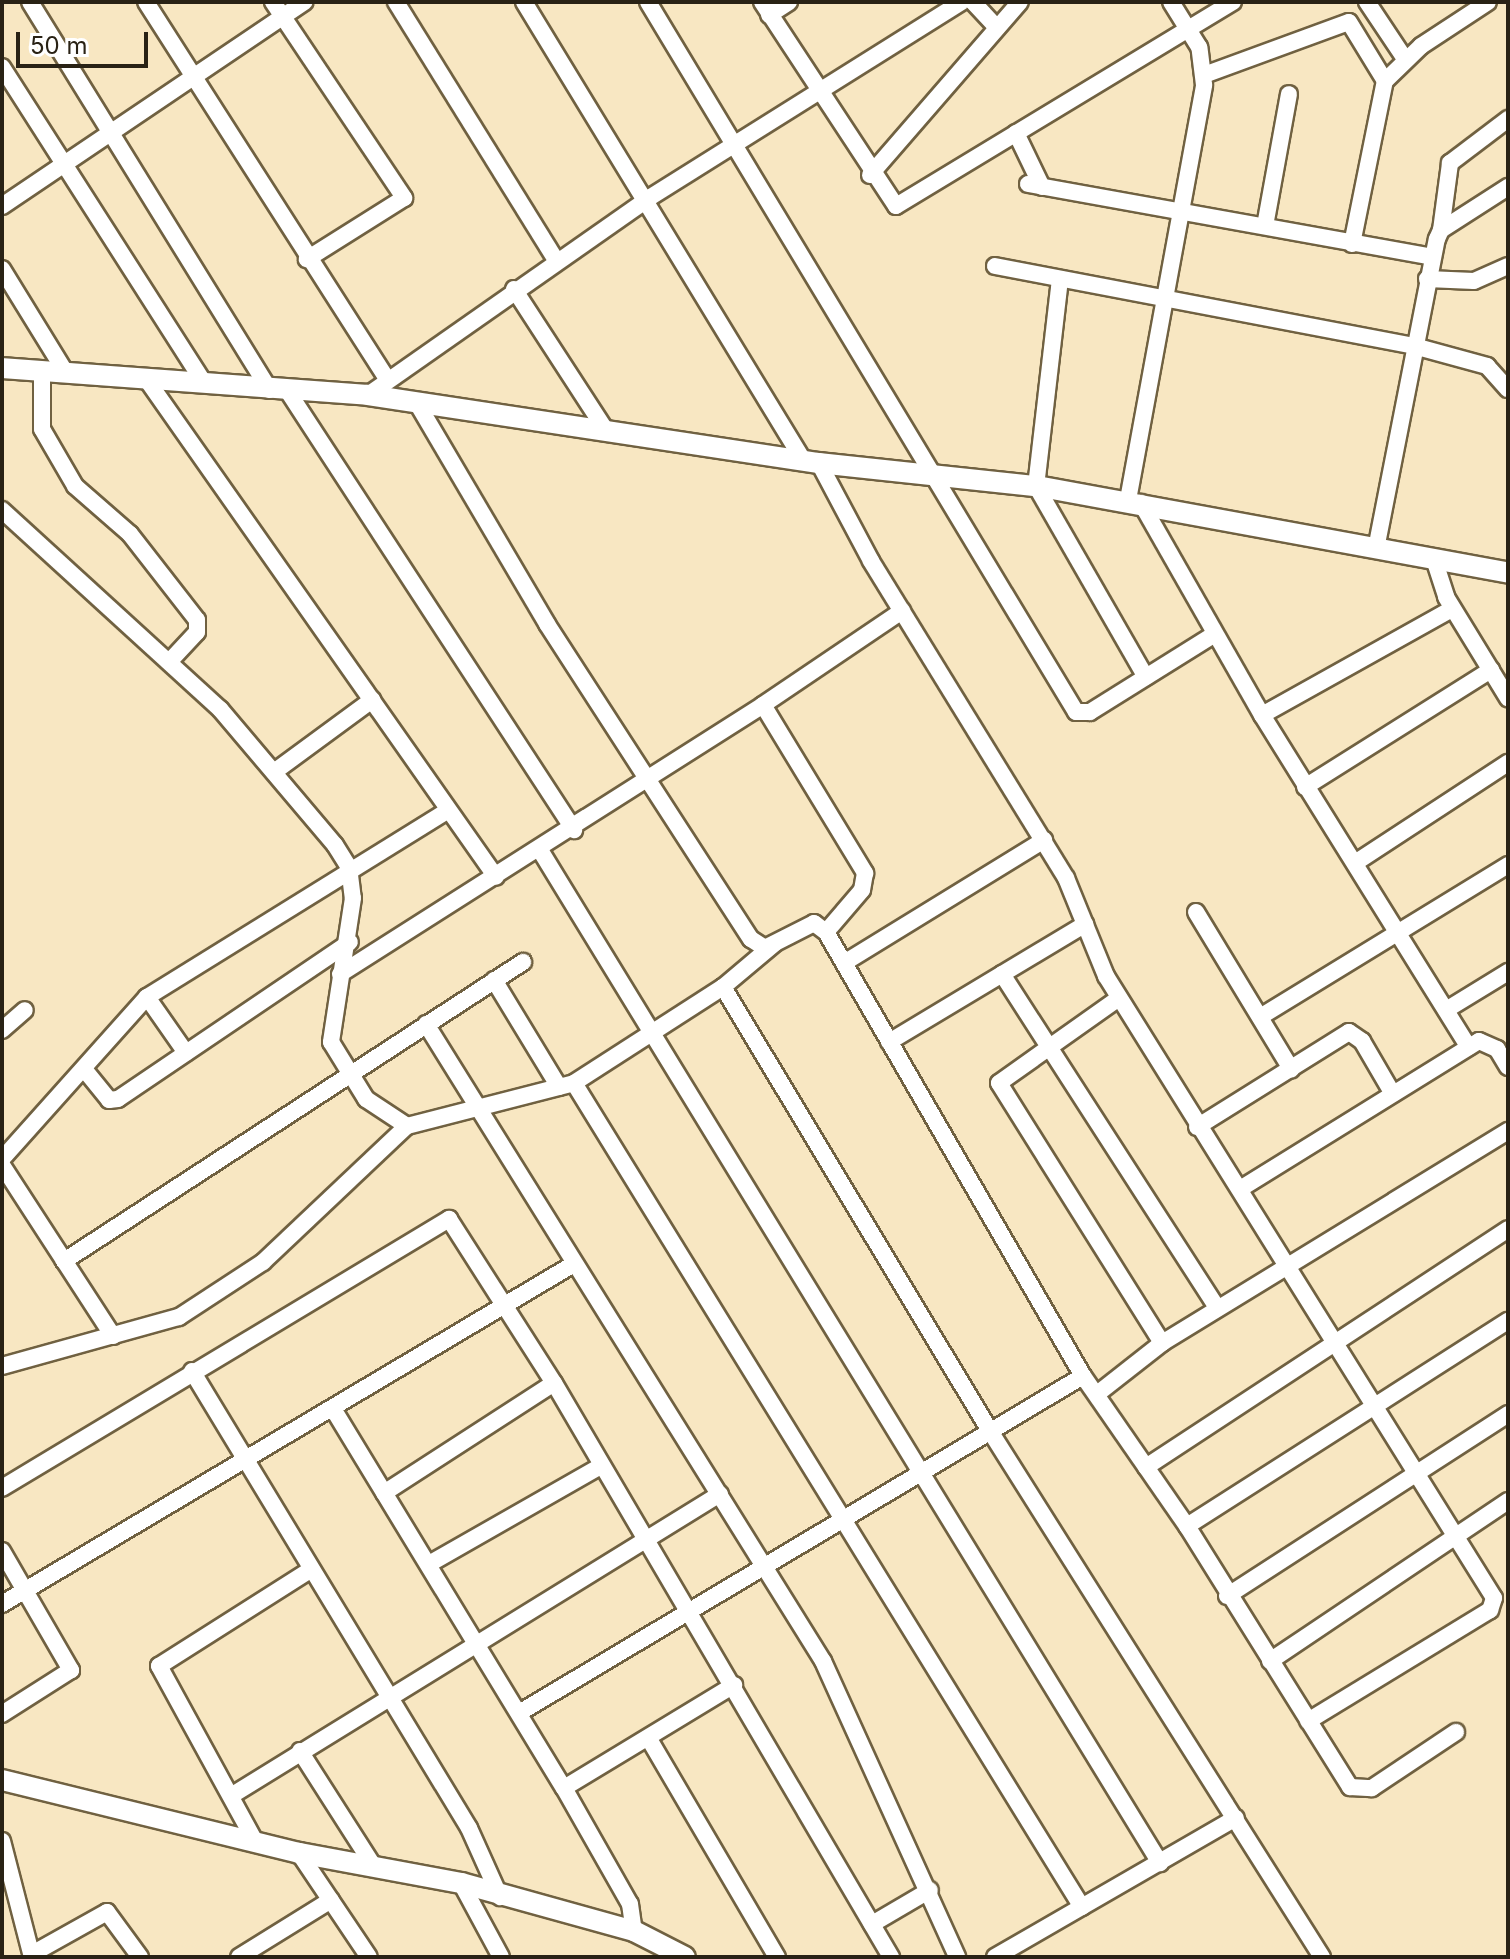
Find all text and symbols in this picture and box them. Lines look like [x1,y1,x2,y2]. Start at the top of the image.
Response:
scale bar [20,16,152,66]
text: 50 m [30,31,88,60]

